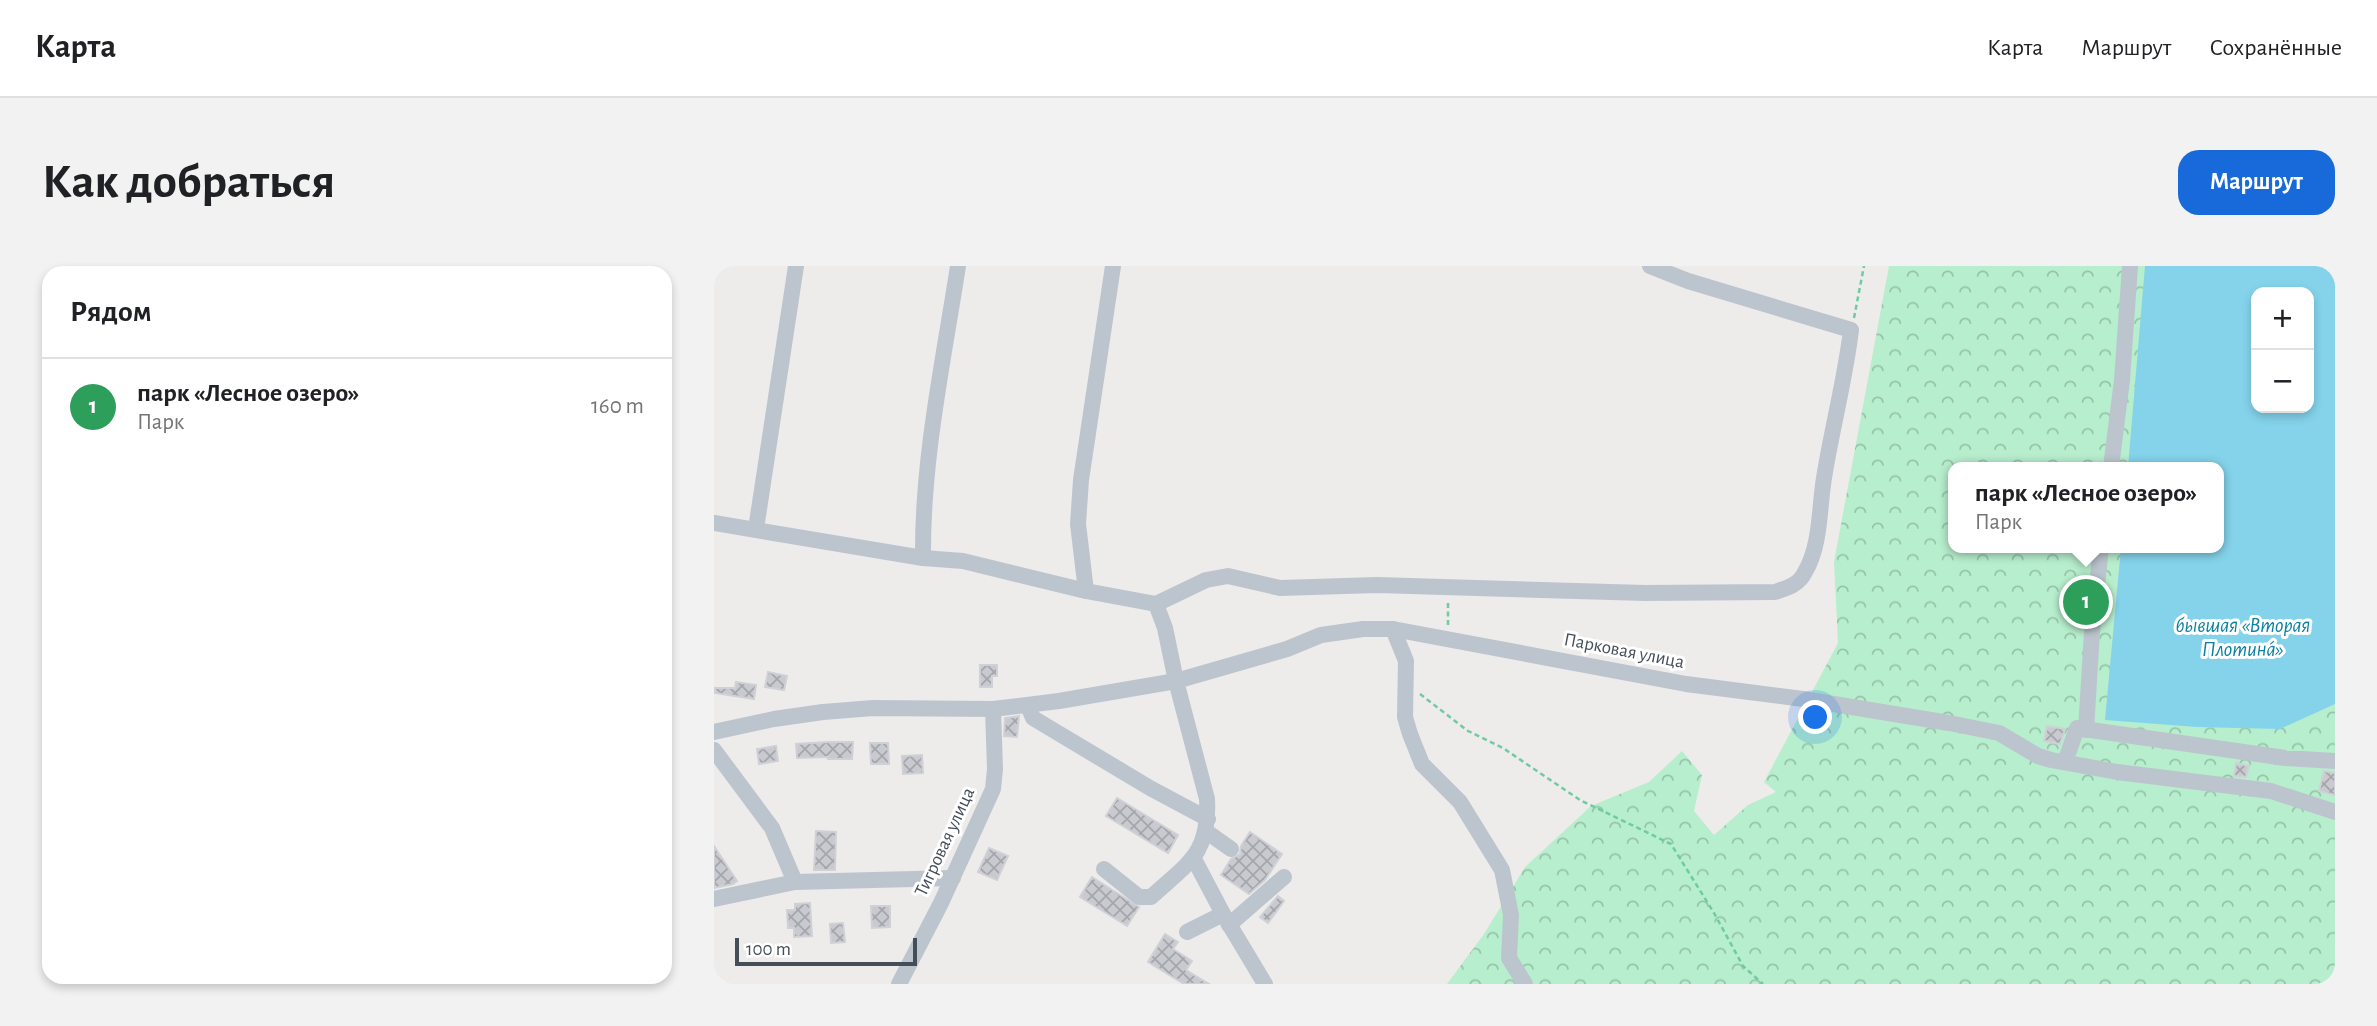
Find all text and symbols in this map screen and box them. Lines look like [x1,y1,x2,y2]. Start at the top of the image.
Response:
text: Карта [35,31,116,64]
text: Карта [1987,36,2043,60]
text: Маршрут [2081,36,2171,60]
text: Сохранённые [2209,36,2342,60]
button: Маршрут [2178,150,2335,215]
text: Как добраться [42,158,335,207]
map controls [2251,287,2314,413]
button: + [2251,287,2314,350]
text: Рядом [70,297,152,327]
button: − [2251,350,2314,413]
text: парк «Лесное озеро» [137,380,359,406]
text: 1 [89,395,97,418]
text: 160 m [591,395,644,418]
text: Парк [137,411,184,434]
popup [1948,462,2224,553]
text: парк «Лесное озеро» [1975,480,2197,506]
text: Парк [1975,511,2022,534]
pin: 1 [2063,576,2109,628]
water label: бывшая «Вторая Плотинá» [2176,615,2310,660]
street label: Парковая улица [1562,630,1686,672]
your location [1798,700,1832,734]
street label: Тигровая улица [912,785,979,899]
scale bar [735,935,917,967]
text: 100 m [746,940,791,959]

